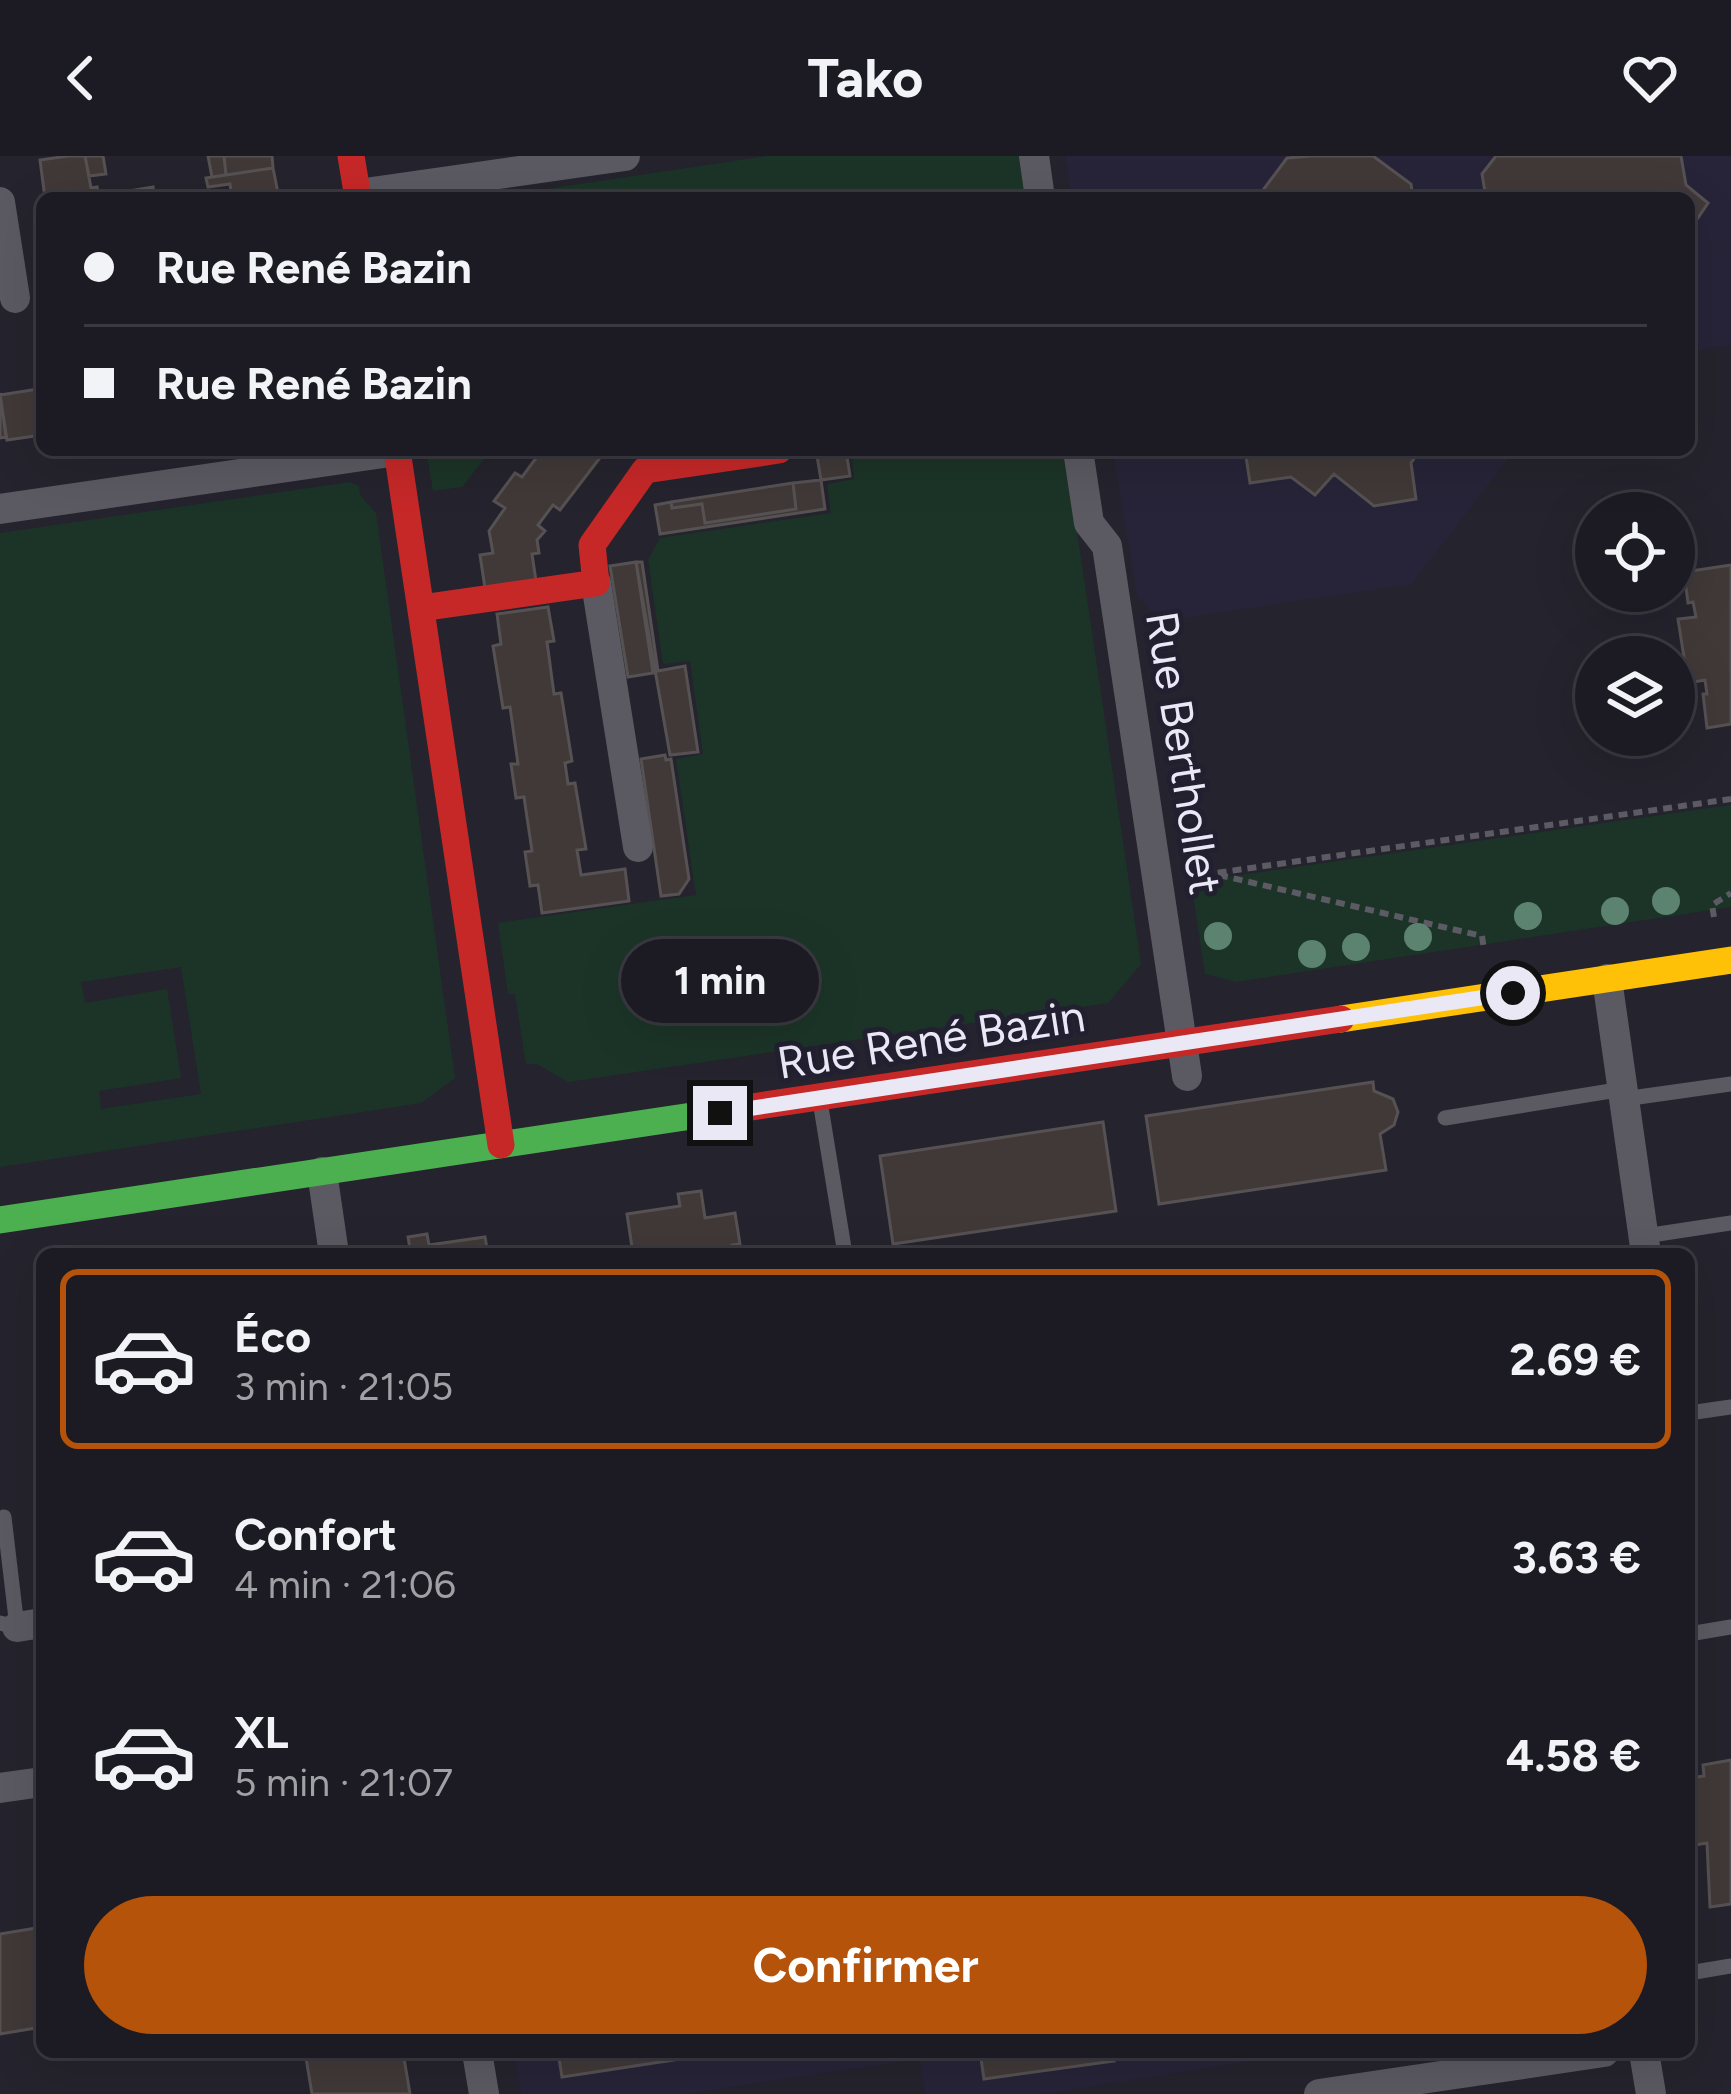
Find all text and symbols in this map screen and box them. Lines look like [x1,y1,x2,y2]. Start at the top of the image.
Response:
icon: back [48,45,114,111]
icon: heart [1617,45,1683,111]
text: Tako [808,46,923,111]
text: Rue René Bazin [156,240,472,294]
text: Rue René Bazin [156,356,472,410]
map controls [1575,492,1695,756]
button: locate [1575,492,1695,612]
street label: Rue Berthollet [1135,608,1233,898]
button: layers [1575,636,1695,756]
callout: 1 min [621,939,819,1023]
text: 1 min [674,957,766,1004]
route start [1486,966,1540,1020]
street label: Rue René Bazin [773,988,1089,1090]
route end [693,1086,747,1140]
icon: car [90,1305,198,1413]
text: Éco [234,1309,311,1363]
text: 2.69 € [1510,1332,1641,1386]
text: 3 min · 21:05 [234,1363,453,1410]
icon: car [90,1503,198,1611]
text: Confort [234,1507,397,1561]
text: 3.63 € [1512,1530,1641,1584]
text: 4 min · 21:06 [234,1561,456,1608]
icon: car [90,1701,198,1809]
text: XL [234,1705,289,1759]
text: 4.58 € [1506,1728,1641,1782]
text: 5 min · 21:07 [234,1759,453,1806]
button: Confirmer [84,1896,1647,2034]

